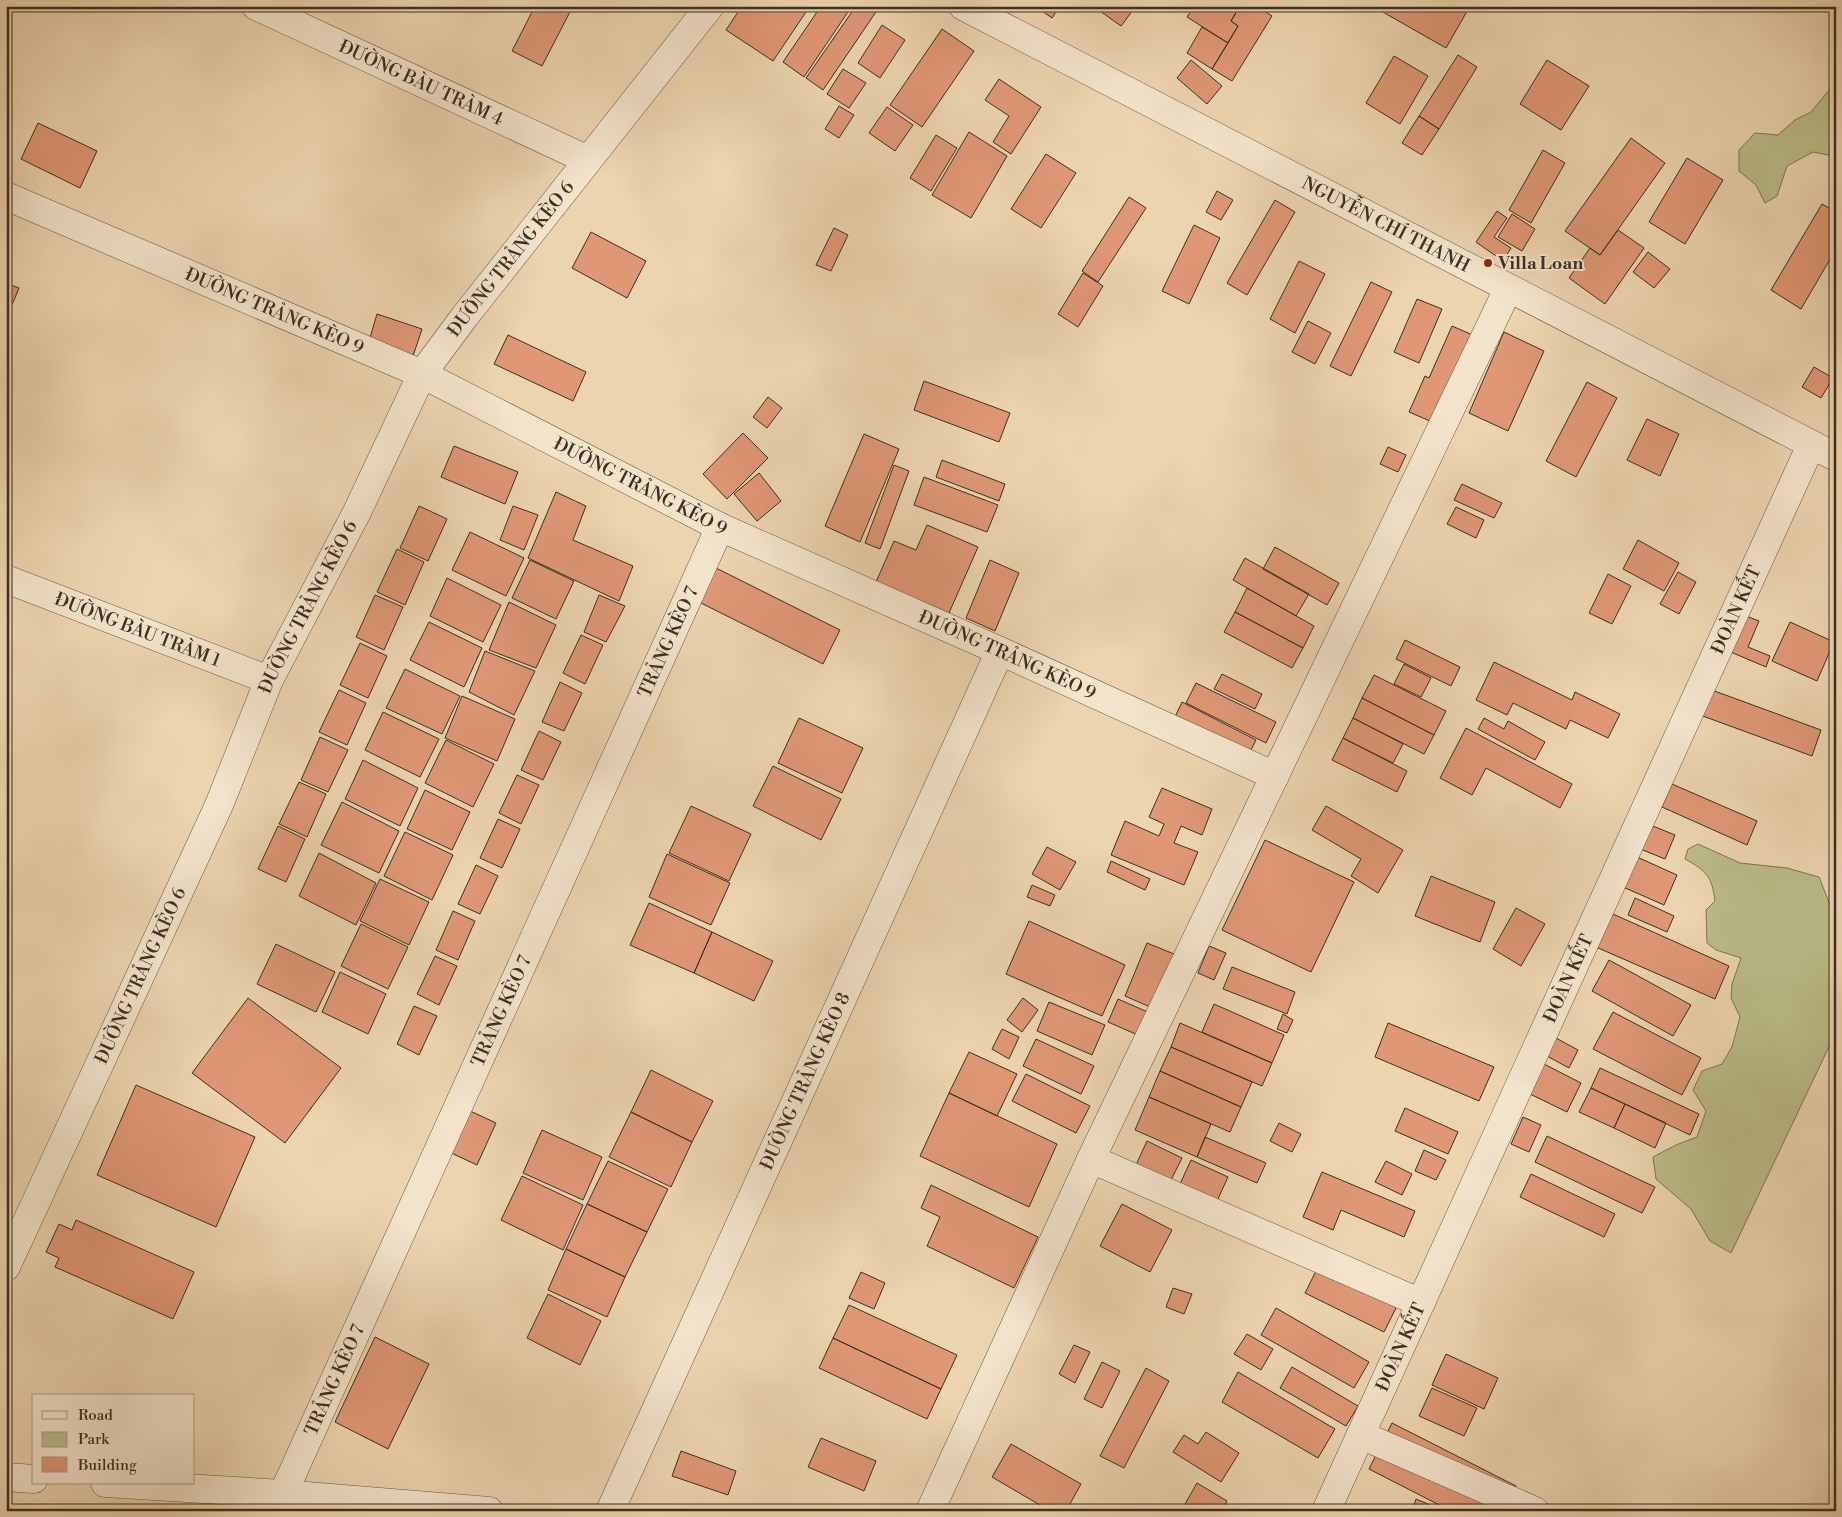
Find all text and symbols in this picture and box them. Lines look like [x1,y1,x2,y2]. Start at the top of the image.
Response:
street label: ĐƯỜNG BÀU TRÀM 4 [335,35,507,131]
street label: NGUYỄN CHÍ THANH [1298,172,1474,278]
street label: ĐƯỜNG TRẢNG KÈO 6 [443,176,579,341]
place label: Villa Loan [1497,252,1583,275]
marker: Villa Loan [1482,257,1494,269]
street label: ĐƯỜNG TRẢNG KÈO 9 [181,263,367,360]
street label: ĐƯỜNG TRẢNG KÈO 9 [549,432,731,541]
street label: ĐƯỜNG TRẢNG KÈO 6 [254,517,363,697]
street label: ĐOÀN KẾT [1706,562,1767,658]
street label: TRẢNG KÈO 7 [633,583,704,701]
street label: ĐƯỜNG BÀU TRÀM 1 [51,588,224,672]
street label: ĐƯỜNG TRẢNG KÈO 9 [915,605,1100,705]
street label: ĐƯỜNG TRẢNG KÈO 6 [90,884,192,1068]
street label: ĐOÀN KẾT [1539,931,1599,1027]
street label: TRẢNG KÈO 7 [467,952,537,1070]
street label: ĐƯỜNG TRẢNG KÈO 8 [755,989,856,1174]
street label: ĐOÀN KẾT [1371,1299,1431,1395]
street label: TRẢNG KÈO 7 [300,1321,370,1440]
legend [32,1394,195,1484]
text: Road [78,1406,113,1425]
text: Park [78,1430,110,1449]
text: Building [77,1456,137,1475]

